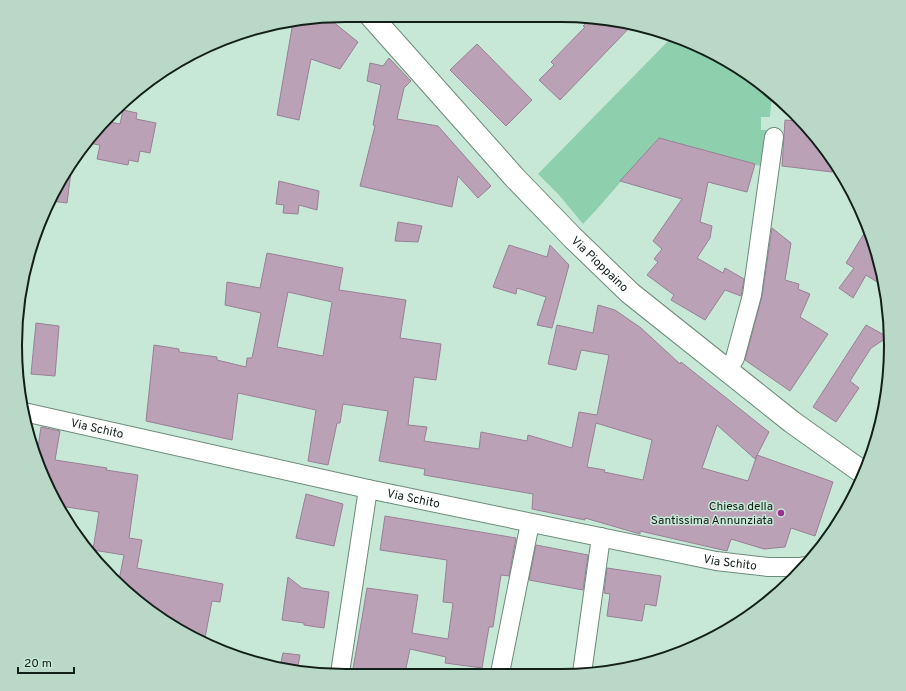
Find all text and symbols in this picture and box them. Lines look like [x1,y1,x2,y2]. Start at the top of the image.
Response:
street label: Via Pioppaino [567,233,632,296]
street label: Via Schito [69,416,125,443]
street label: Via Schito [385,486,442,513]
place label: Chiesa della Santissima Annunziata [651,499,773,529]
marker: Chiesa della Santissima Annunziata [776,508,786,518]
street label: Via Schito [702,552,758,575]
scale bar [18,649,74,675]
text: 20 m [24,656,52,672]

